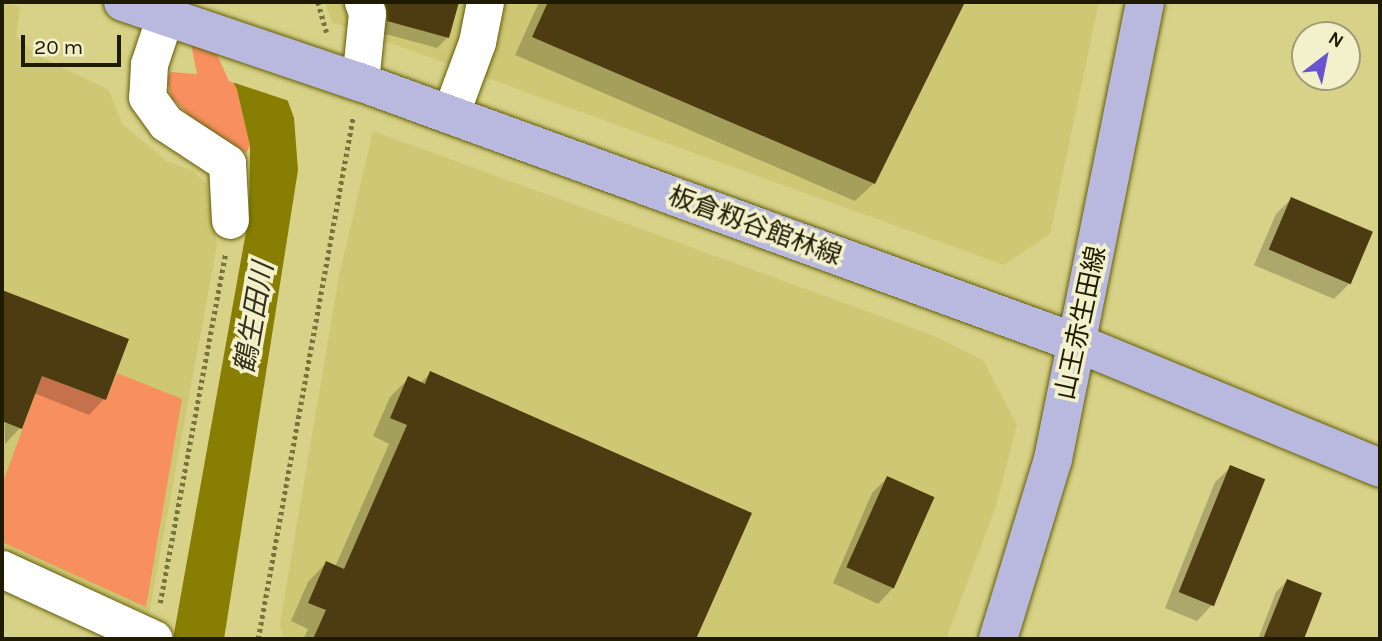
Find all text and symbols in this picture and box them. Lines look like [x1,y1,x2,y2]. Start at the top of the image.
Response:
scale bar [24,21,124,65]
north arrow [1291,21,1361,91]
text: N [1324,27,1348,53]
text: 20 m [34,35,83,59]
street label: 板倉籾谷館林線 [664,180,846,272]
street label: 山王赤生田線 [1050,243,1112,403]
water label: 鶴生田川 [228,260,280,376]

